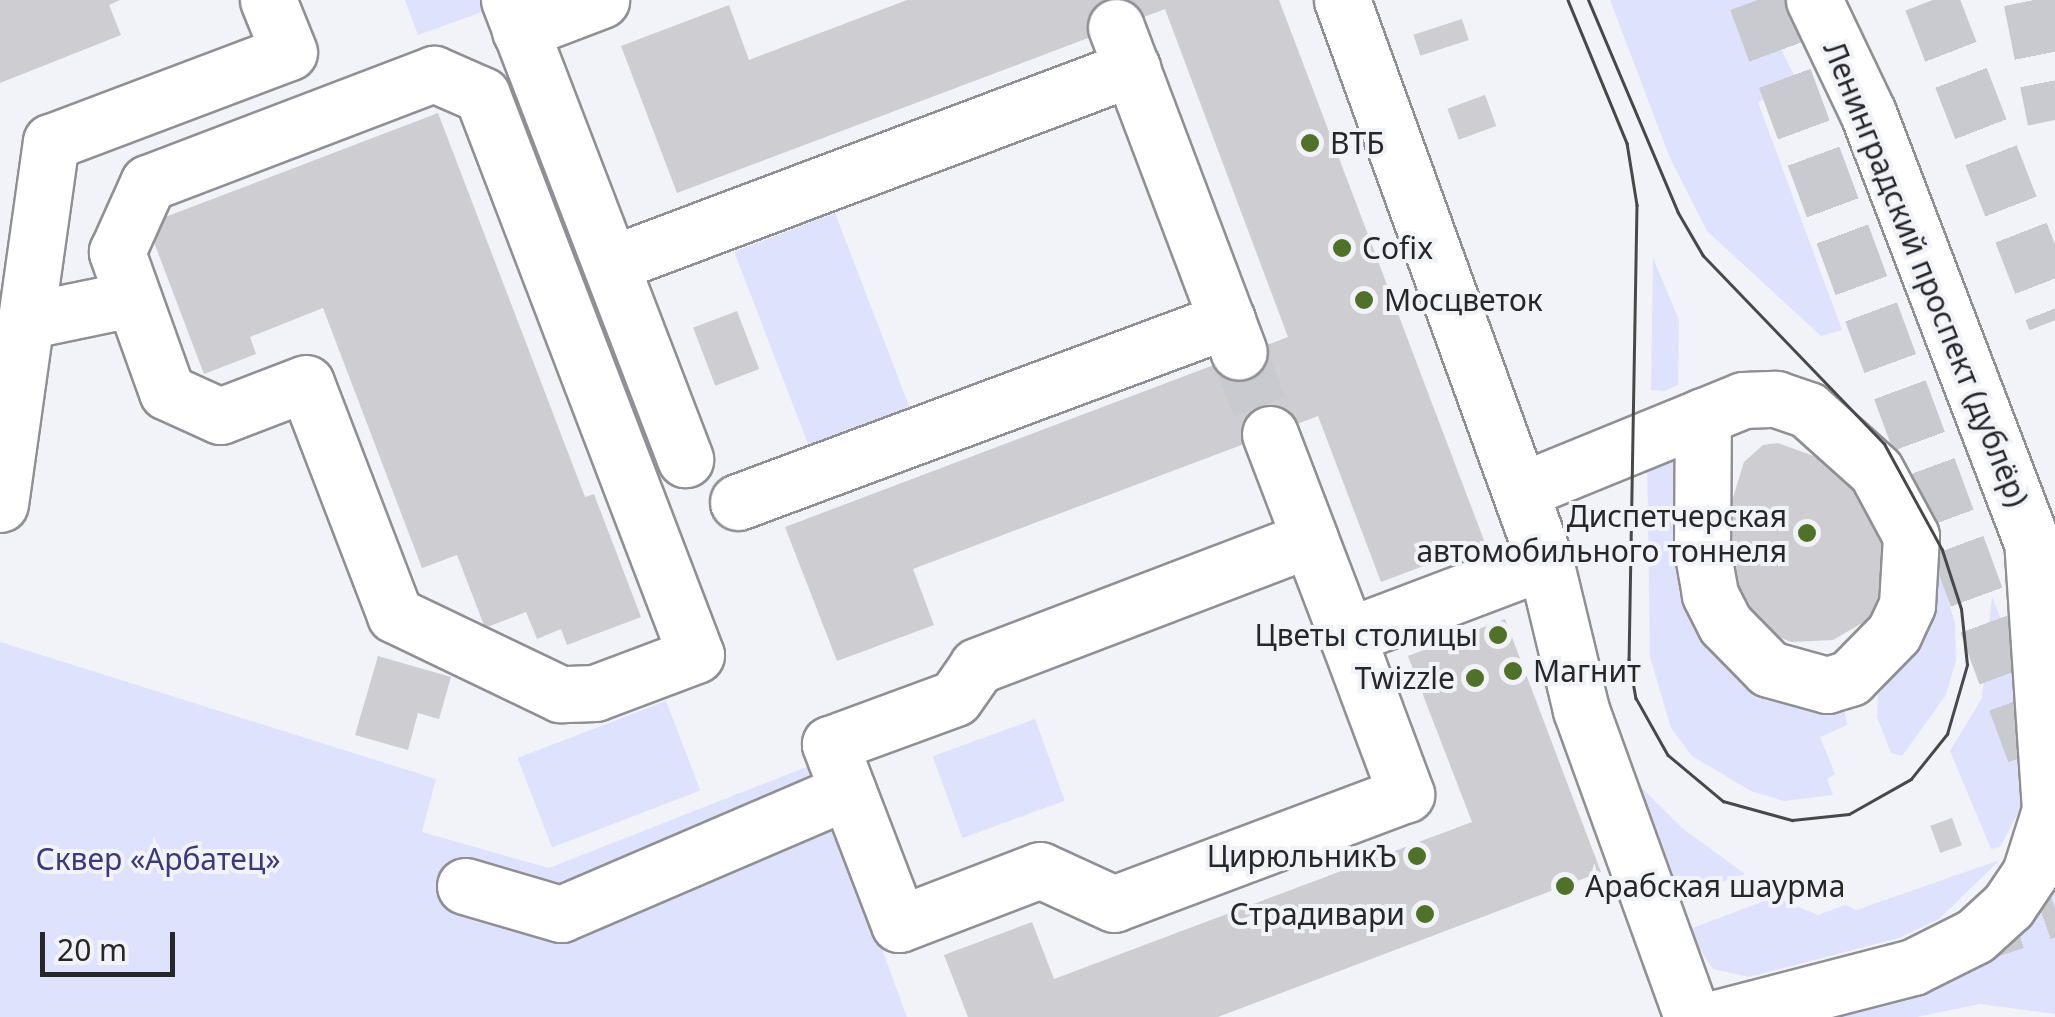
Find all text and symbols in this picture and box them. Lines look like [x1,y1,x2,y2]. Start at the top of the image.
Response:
street label: Ленинградский проспект (дублёр) [1816,36,2036,512]
place label: ВТБ [1330,125,1385,161]
marker: ВТБ [1299,132,1321,154]
place label: Cofix [1362,230,1433,266]
marker: Cofix [1331,237,1353,259]
place label: Мосцветок [1384,282,1543,318]
marker: Мосцветок [1353,289,1375,311]
place label: Диспетчерская автомобильного тоннеля [1416,498,1787,568]
marker: Диспетчерская автомобильного тоннеля [1796,522,1818,544]
place label: Цветы столицы [1255,617,1478,653]
marker: Цветы столицы [1487,624,1509,646]
place label: Магнит [1533,653,1641,689]
place label: Twizzle [1355,660,1455,696]
marker: Магнит [1502,660,1524,682]
marker: Twizzle [1464,667,1486,689]
place label: ЦирюльникЪ [1207,838,1397,874]
park label: Сквер «Арбатец» [35,841,281,877]
marker: ЦирюльникЪ [1406,845,1428,867]
place label: Арабская шаурма [1585,868,1845,904]
marker: Арабская шаурма [1554,875,1576,897]
place label: Страдивари [1230,896,1405,932]
marker: Страдивари [1414,903,1436,925]
scale bar [45,912,180,974]
text: 20 m [57,929,127,970]

